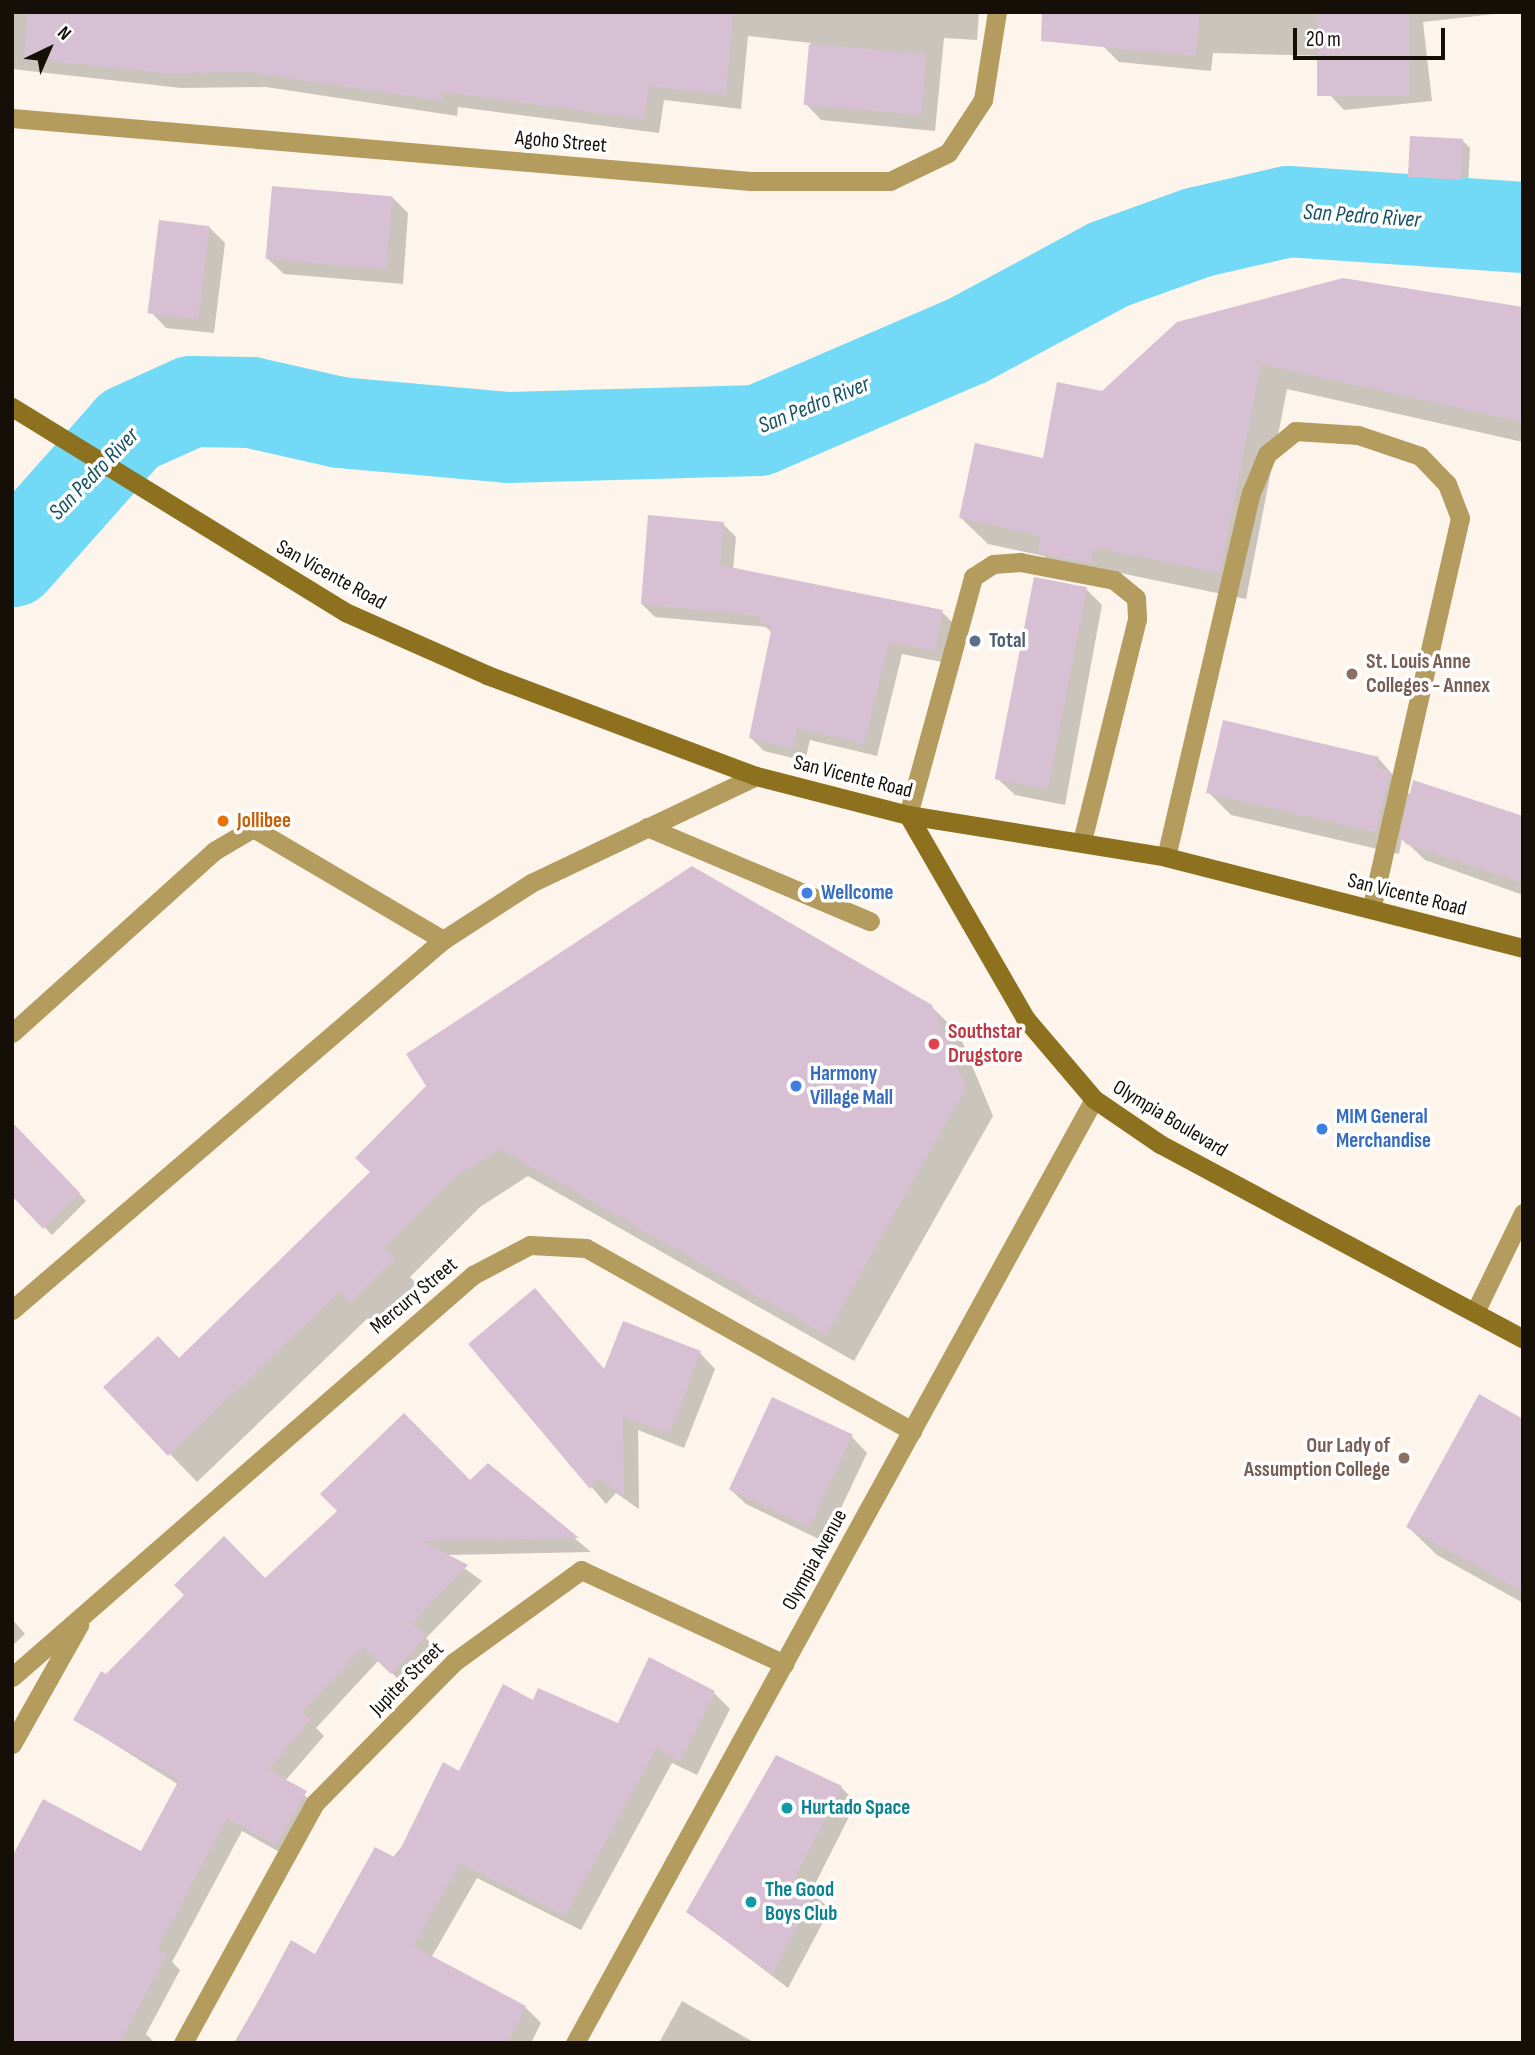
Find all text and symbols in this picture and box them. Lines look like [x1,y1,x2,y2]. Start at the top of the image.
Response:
north arrow [14,14,84,84]
scale bar [1297,14,1449,58]
text: N [52,22,76,45]
text: 20 m [1306,27,1341,52]
street label: Agoho Street [514,125,608,159]
water label: San Pedro River [1302,198,1422,234]
water label: San Pedro River [754,370,874,440]
water label: San Pedro River [43,422,145,526]
street label: San Vicente Road [272,534,390,616]
place label: Total [989,628,1026,654]
marker: Total [967,633,983,649]
place label: St. Louis Anne Colleges - Annex [1366,649,1490,699]
marker: St. Louis Anne Colleges - Annex [1344,666,1360,682]
street label: San Vicente Road [791,750,915,804]
place label: Jollibee [237,808,291,834]
marker: Jollibee [215,813,231,829]
street label: San Vicente Road [1345,868,1469,922]
place label: Wellcome [821,880,894,906]
marker: Wellcome [799,885,815,901]
place label: Southstar Drugstore [948,1019,1023,1069]
marker: Southstar Drugstore [926,1036,942,1052]
place label: Harmony Village Mall [810,1061,893,1111]
street label: Olympia Boulevard [1108,1075,1232,1163]
marker: Harmony Village Mall [788,1078,804,1094]
place label: MIM General Merchandise [1336,1104,1431,1154]
marker: MIM General Merchandise [1314,1121,1330,1137]
street label: Mercury Street [365,1252,463,1340]
place label: Our Lady of Assumption College [1244,1433,1390,1483]
marker: Our Lady of Assumption College [1396,1450,1412,1466]
street label: Olympia Avenue [777,1505,853,1615]
street label: Jupiter Street [365,1637,449,1721]
place label: Hurtado Space [801,1795,910,1821]
marker: Hurtado Space [779,1800,795,1816]
place label: The Good Boys Club [765,1877,837,1927]
marker: The Good Boys Club [743,1894,759,1910]

